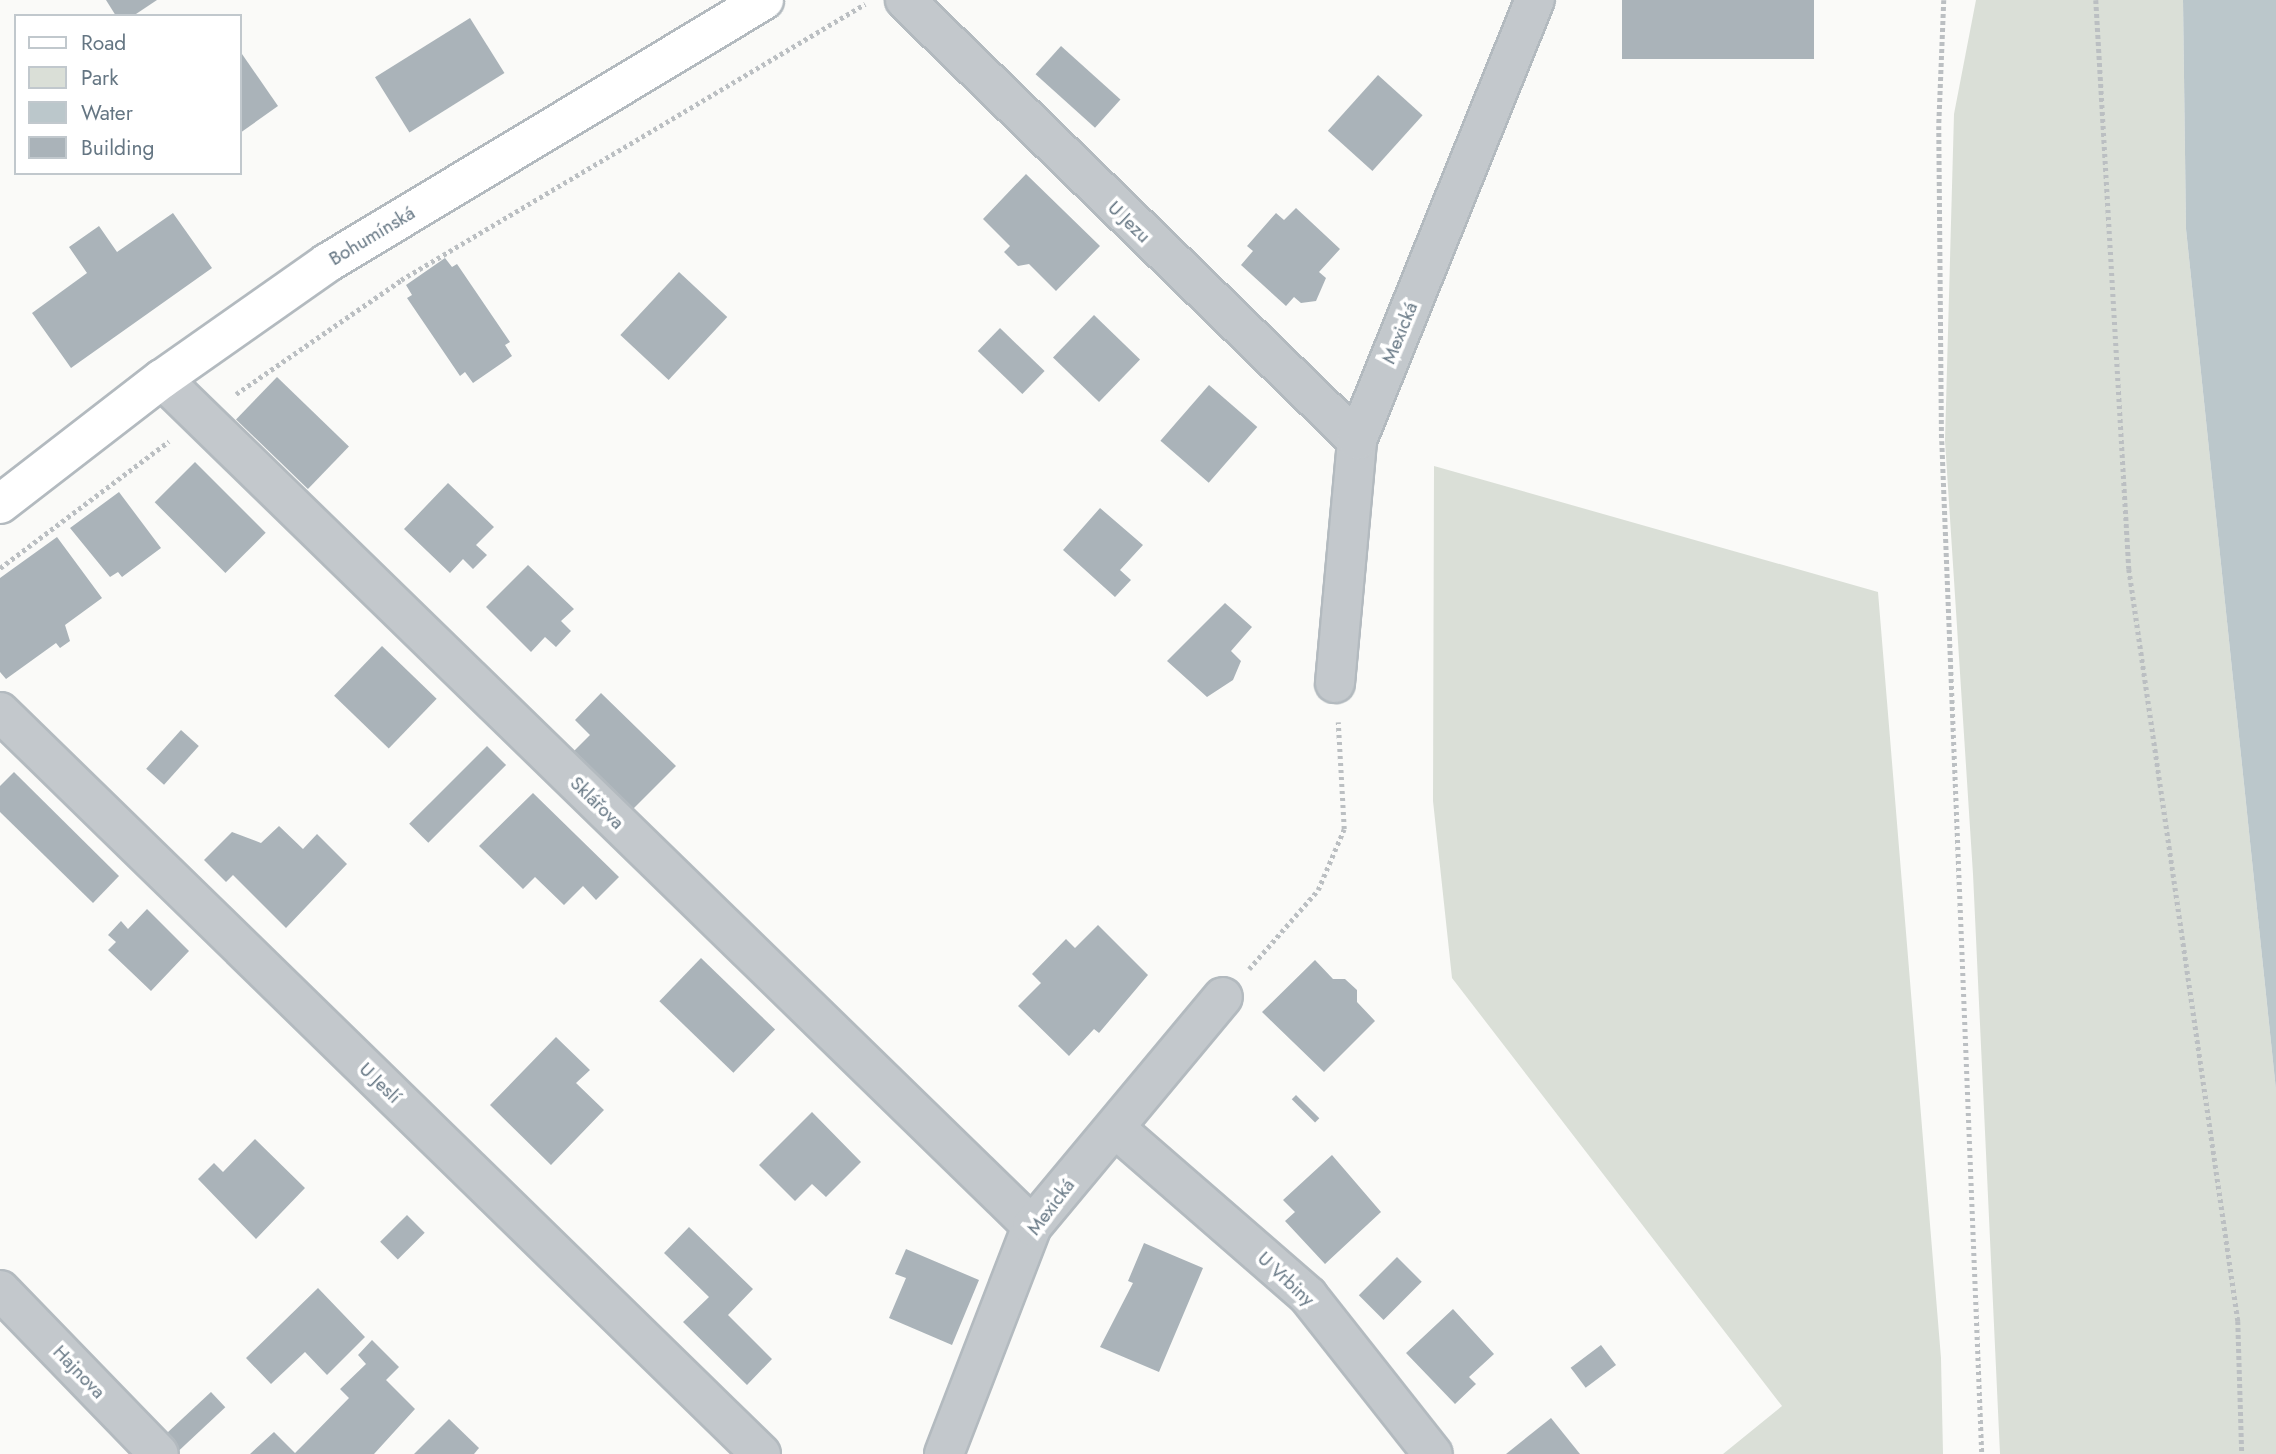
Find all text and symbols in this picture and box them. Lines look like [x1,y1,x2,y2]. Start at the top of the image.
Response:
legend [14,14,242,175]
text: Road [81,28,126,58]
text: Park [81,63,118,93]
text: Water [81,98,133,128]
text: Building [81,133,154,163]
street label: U Jezu [1103,196,1155,248]
street label: Bohumínská [325,202,419,270]
street label: Mexická [1377,299,1423,367]
street label: Sklářova [565,772,629,834]
street label: U Jeslí [354,1058,406,1108]
street label: Mexická [1022,1174,1080,1240]
street label: U Vrbiny [1253,1247,1319,1311]
street label: Hajnova [48,1341,110,1403]

